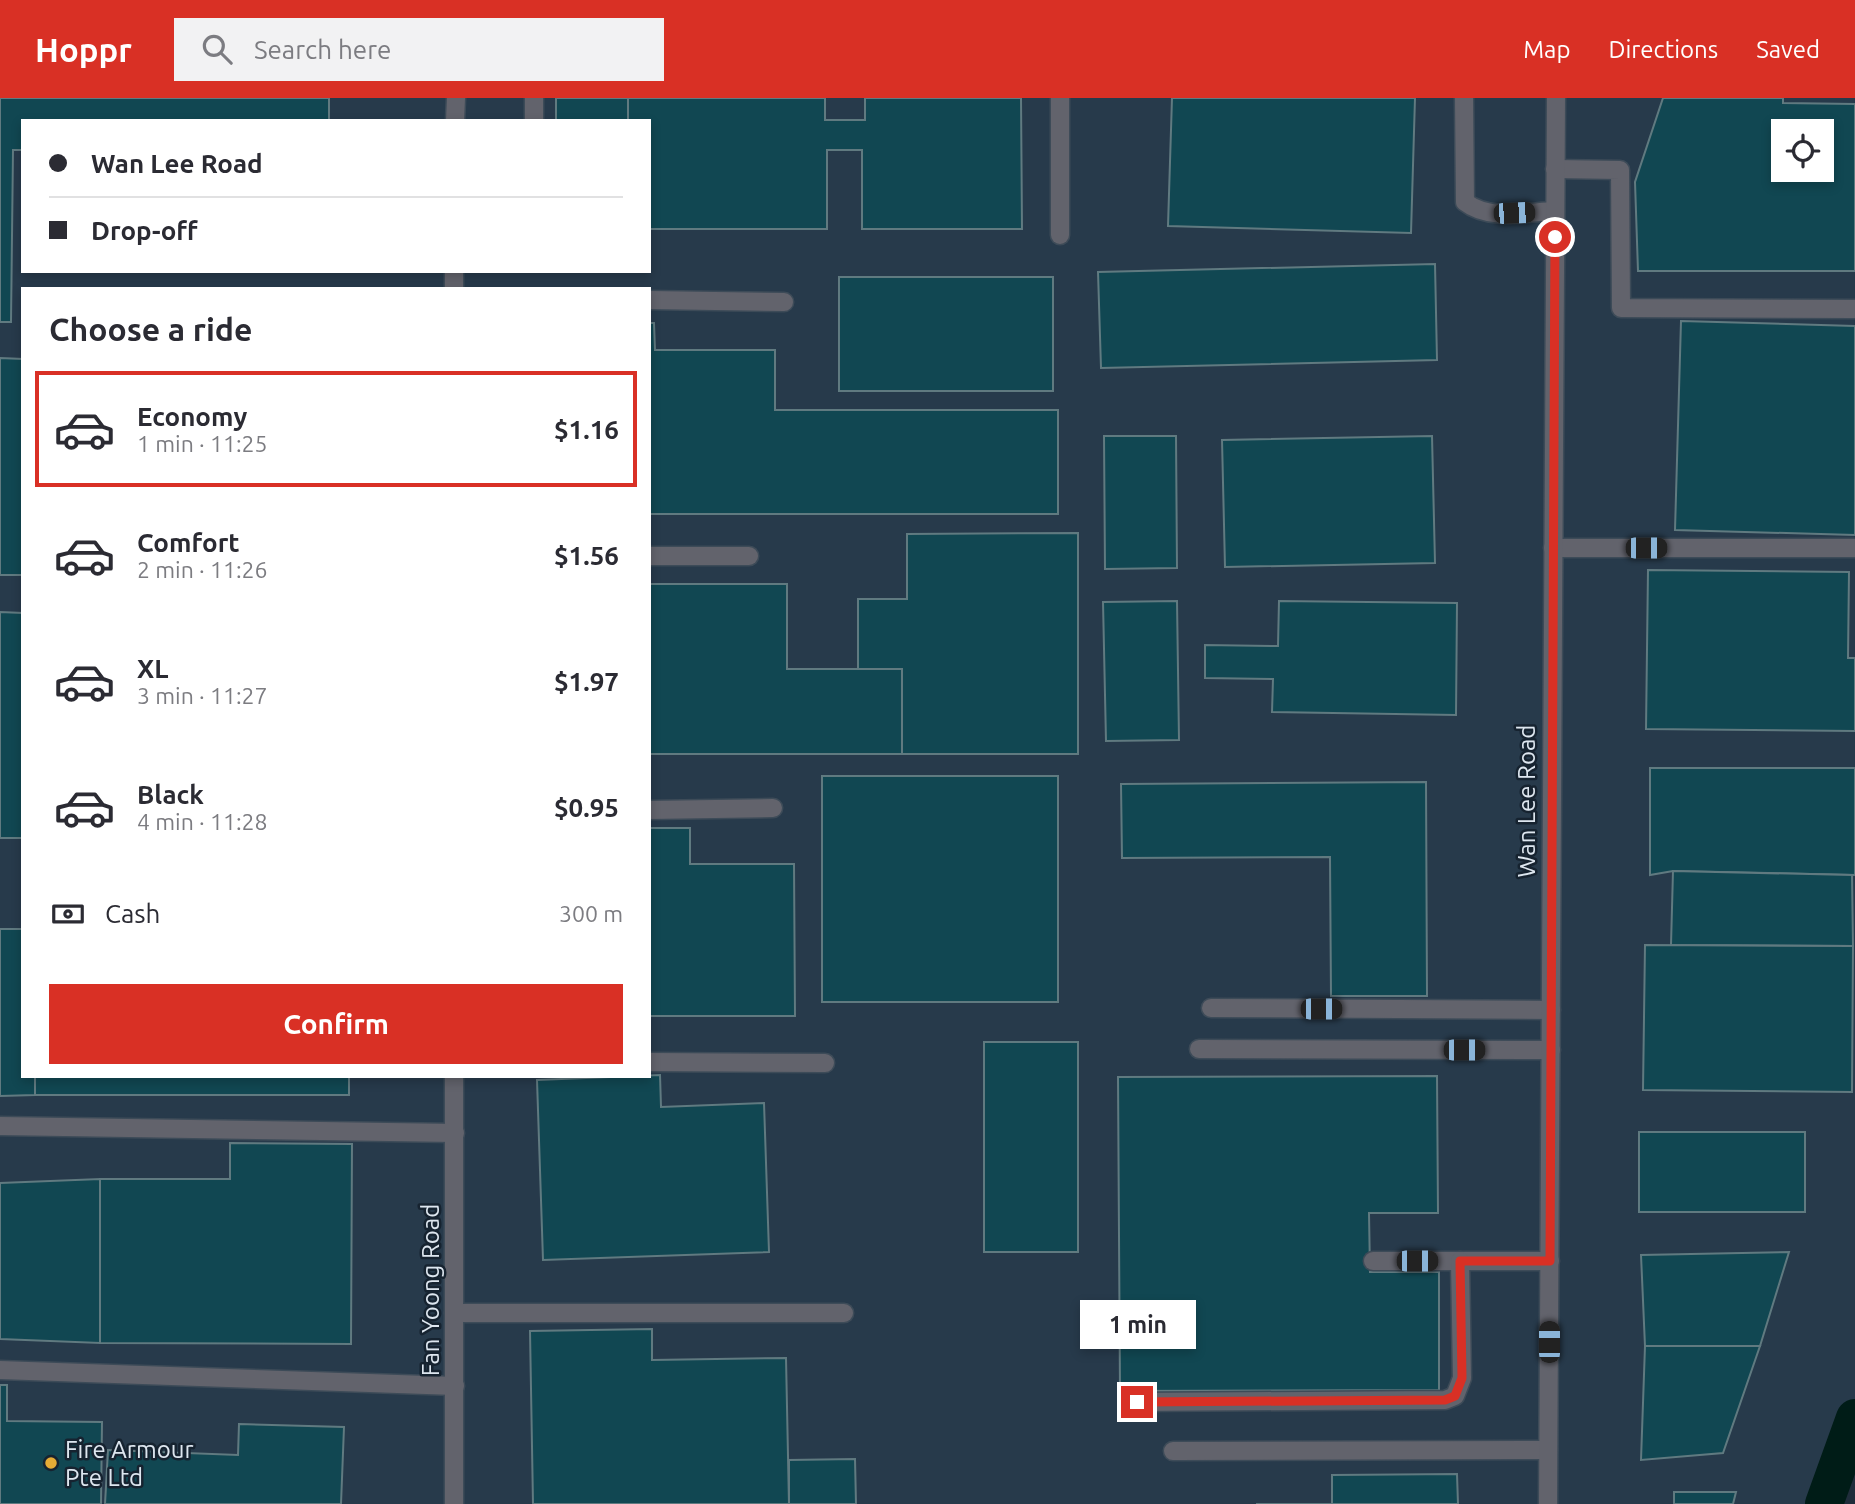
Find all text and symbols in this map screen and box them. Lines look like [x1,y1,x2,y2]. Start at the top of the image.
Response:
search box [174,18,664,81]
icon: search [198,30,236,68]
text: Hoppr [35,31,132,68]
text: Search here [254,35,391,64]
text: Map [1523,36,1570,63]
text: Directions [1608,36,1718,63]
text: Saved [1756,36,1820,63]
map controls [1771,119,1834,182]
button: locate [1771,119,1834,182]
text: Wan Lee Road [91,149,263,178]
car [1493,202,1536,224]
text: Drop-off [91,216,198,245]
route start [1539,221,1571,253]
text: Choose a ride [49,311,252,347]
icon: car [53,398,116,461]
text: Economy [137,402,247,431]
text: $1.16 [554,415,619,444]
text: 1 min · 11:25 [137,431,268,456]
icon: car [53,524,116,587]
text: Comfort [137,528,240,557]
car [1626,538,1668,559]
text: $1.56 [554,541,619,570]
text: 2 min · 11:26 [137,557,268,582]
icon: car [53,650,116,713]
text: XL [137,654,168,683]
text: $1.97 [554,667,619,696]
text: 3 min · 11:27 [137,683,268,708]
street label: Wan Lee Road [1513,725,1540,877]
icon: car [53,776,116,839]
text: Black [137,780,204,809]
text: $0.95 [554,793,619,822]
text: 4 min · 11:28 [137,809,268,834]
icon: cash [49,895,87,933]
text: Cash [105,899,160,928]
text: 300 m [559,901,623,926]
button: Confirm [49,984,623,1064]
car [1301,999,1343,1020]
car [1444,1040,1486,1061]
street label: Fan Yoong Road [417,1204,444,1376]
car [1397,1251,1439,1272]
callout: 1 min [1079,1300,1195,1350]
text: 1 min [1109,1312,1167,1337]
car [1539,1321,1560,1363]
route end [1121,1386,1153,1418]
place label: Fire Armour Pte Ltd [65,1436,194,1491]
marker: Fire Armour Pte Ltd [43,1455,59,1471]

